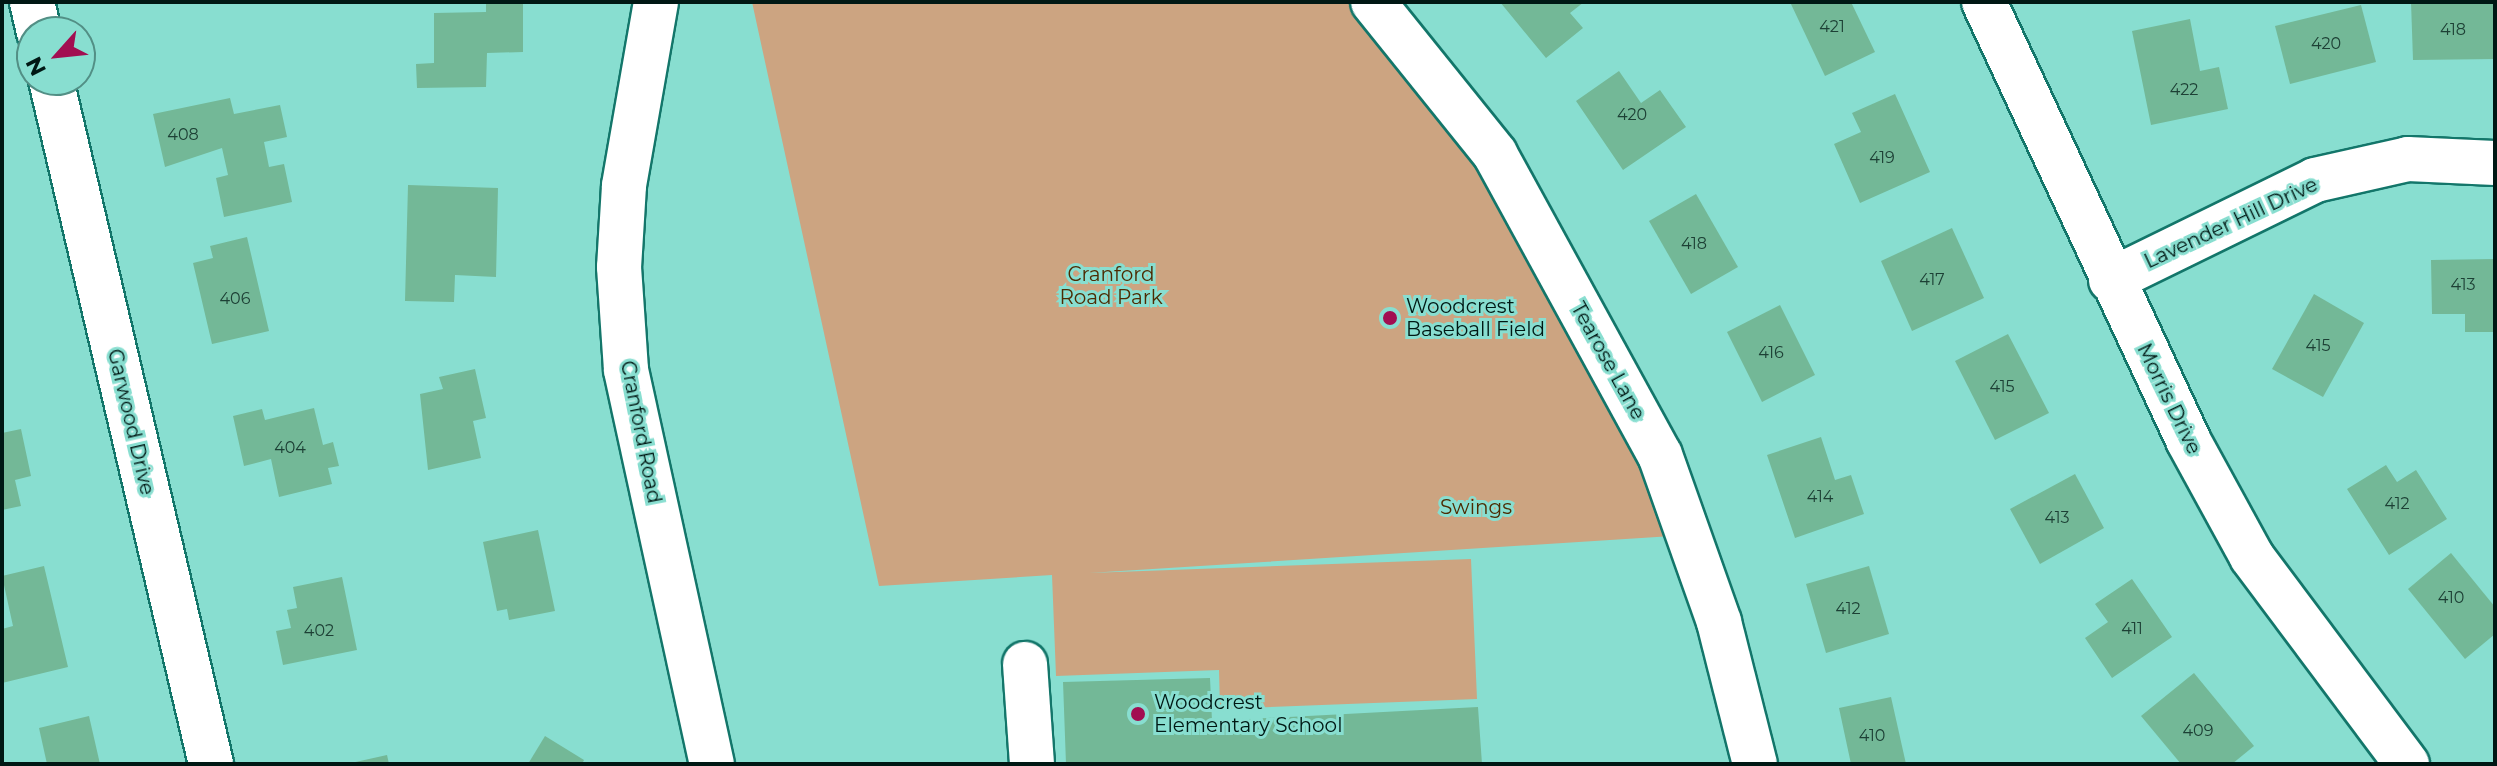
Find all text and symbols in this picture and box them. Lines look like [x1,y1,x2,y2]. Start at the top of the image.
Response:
north arrow [16,16,96,96]
house number: 421 [1819,17,1845,37]
house number: 418 [2440,20,2466,40]
house number: 420 [2311,34,2341,54]
text: N [20,52,52,80]
house number: 422 [2170,80,2198,100]
house number: 420 [1617,105,1647,125]
house number: 408 [167,125,199,145]
house number: 419 [1869,148,1895,168]
street label: Lavender Hill Drive [2141,172,2321,274]
house number: 418 [1681,234,1707,254]
park label: Cranford Road Park [1059,263,1163,310]
house number: 417 [1919,270,1945,290]
house number: 413 [2451,275,2475,295]
house number: 406 [220,289,250,309]
place label: Woodcrest Baseball Field [1406,294,1545,341]
street label: Tearose Lane [1566,298,1650,424]
marker: Woodcrest Baseball Field [1381,309,1399,327]
house number: 415 [2305,336,2331,356]
street label: Morris Drive [2132,340,2206,458]
house number: 416 [1758,343,1784,363]
street label: Garwood Drive [103,347,159,497]
street label: Cranford Road [615,359,667,505]
house number: 415 [1989,377,2015,397]
house number: 404 [274,438,306,458]
house number: 414 [1807,487,1833,507]
house number: 412 [2384,494,2410,514]
park label: Swings [1440,495,1512,519]
house number: 413 [2045,508,2069,528]
house number: 410 [2438,588,2464,608]
house number: 412 [1835,599,1861,619]
house number: 411 [2121,619,2143,639]
house number: 402 [304,621,334,641]
place label: Woodcrest Elementary School [1154,690,1343,737]
marker: Woodcrest Elementary School [1129,705,1147,723]
house number: 409 [2183,721,2213,741]
house number: 410 [1859,726,1885,746]

